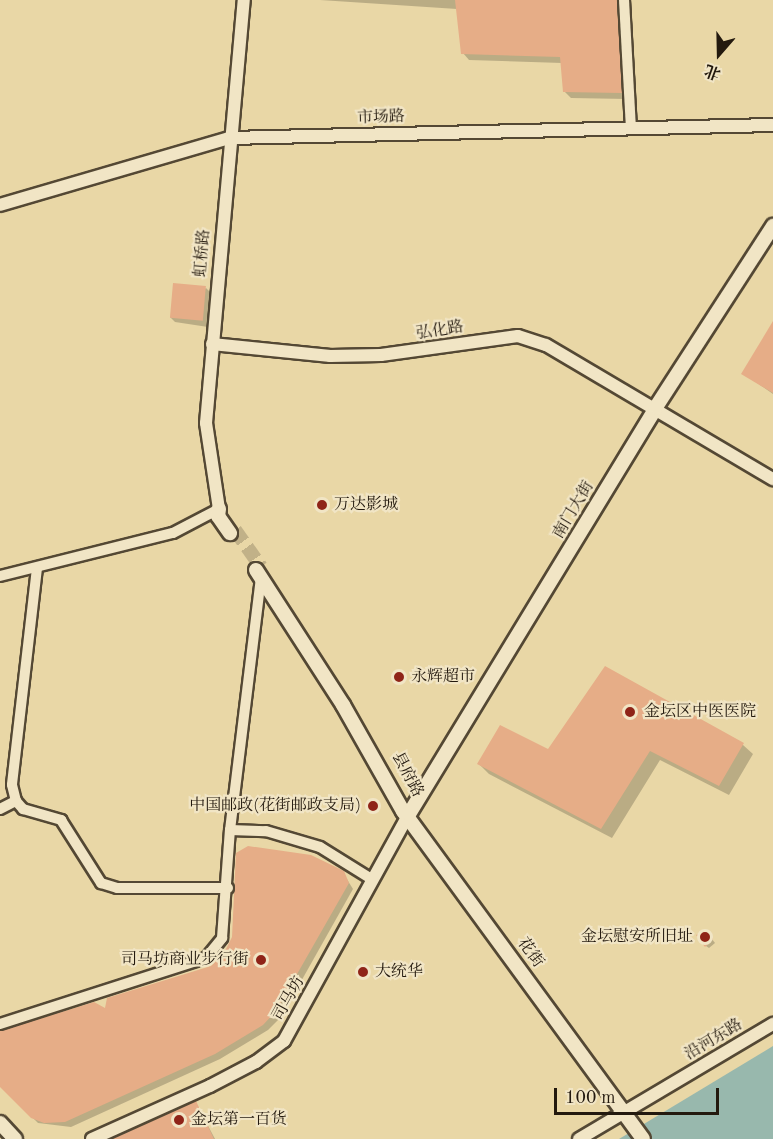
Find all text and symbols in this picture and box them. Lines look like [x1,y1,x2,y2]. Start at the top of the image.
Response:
north arrow [689,24,749,84]
text: 北 [703,61,723,81]
street label: 市场路 [357,108,405,128]
street label: 虹桥路 [191,228,215,278]
street label: 弘化路 [415,318,465,344]
street label: 南门大街 [549,478,599,542]
place label: 万达影城 [334,495,398,515]
marker: 万达影城 [315,498,329,512]
place label: 永辉超市 [411,667,475,687]
marker: 永辉超市 [392,670,406,684]
place label: 金坛区中医医院 [644,702,756,722]
marker: 金坛区中医医院 [621,703,639,721]
street label: 县府路 [387,749,427,801]
place label: 中国邮政(花街邮政支局) [189,796,361,816]
marker: 中国邮政(花街邮政支局) [366,799,380,813]
place label: 金坛慰安所旧址 [581,927,693,947]
marker: 金坛慰安所旧址 [698,930,712,944]
street label: 花街 [513,934,547,972]
place label: 司马坊商业步行街 [121,950,249,970]
marker: 司马坊商业步行街 [254,953,268,967]
place label: 大统华 [375,962,423,982]
marker: 大统华 [356,965,370,979]
street label: 司马坊 [269,973,309,1025]
street label: 沿河东路 [682,1015,746,1065]
scale bar [557,1076,722,1114]
text: 100 m [565,1089,616,1107]
place label: 金坛第一百货 [191,1110,287,1130]
marker: 金坛第一百货 [172,1113,186,1127]

